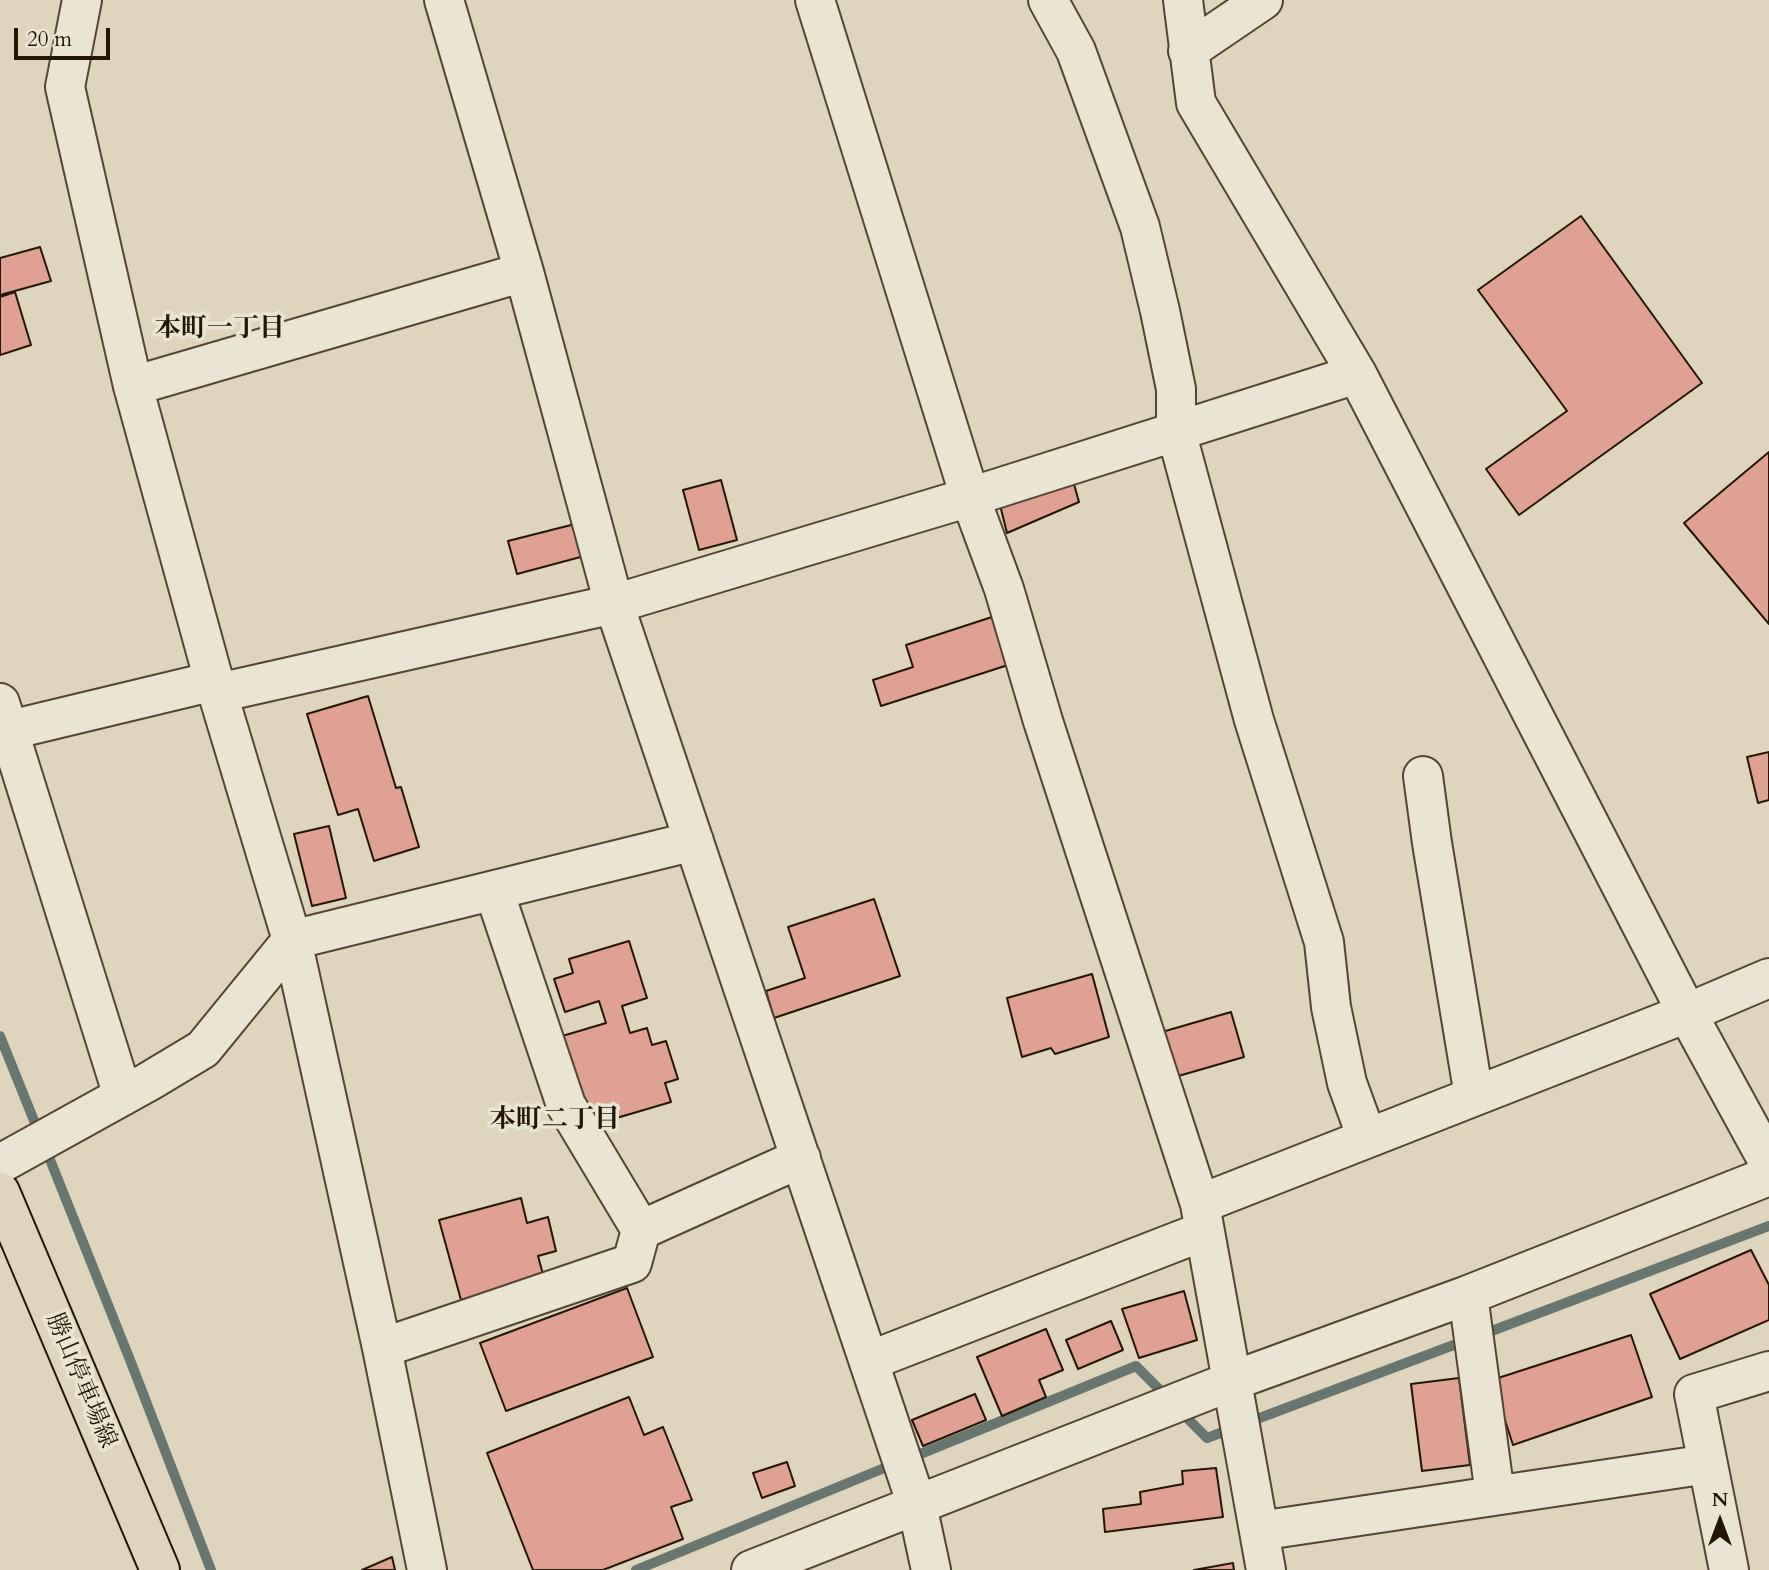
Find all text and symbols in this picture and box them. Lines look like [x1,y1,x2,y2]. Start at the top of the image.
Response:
scale bar [18,14,114,58]
text: 20 m [27,25,72,54]
district label: 本町一丁目 [155,314,285,346]
district label: 本町二丁目 [490,1105,620,1137]
street label: 勝山停車場線 [39,1309,121,1453]
north arrow [1685,1486,1755,1556]
text: N [1712,1487,1728,1513]

